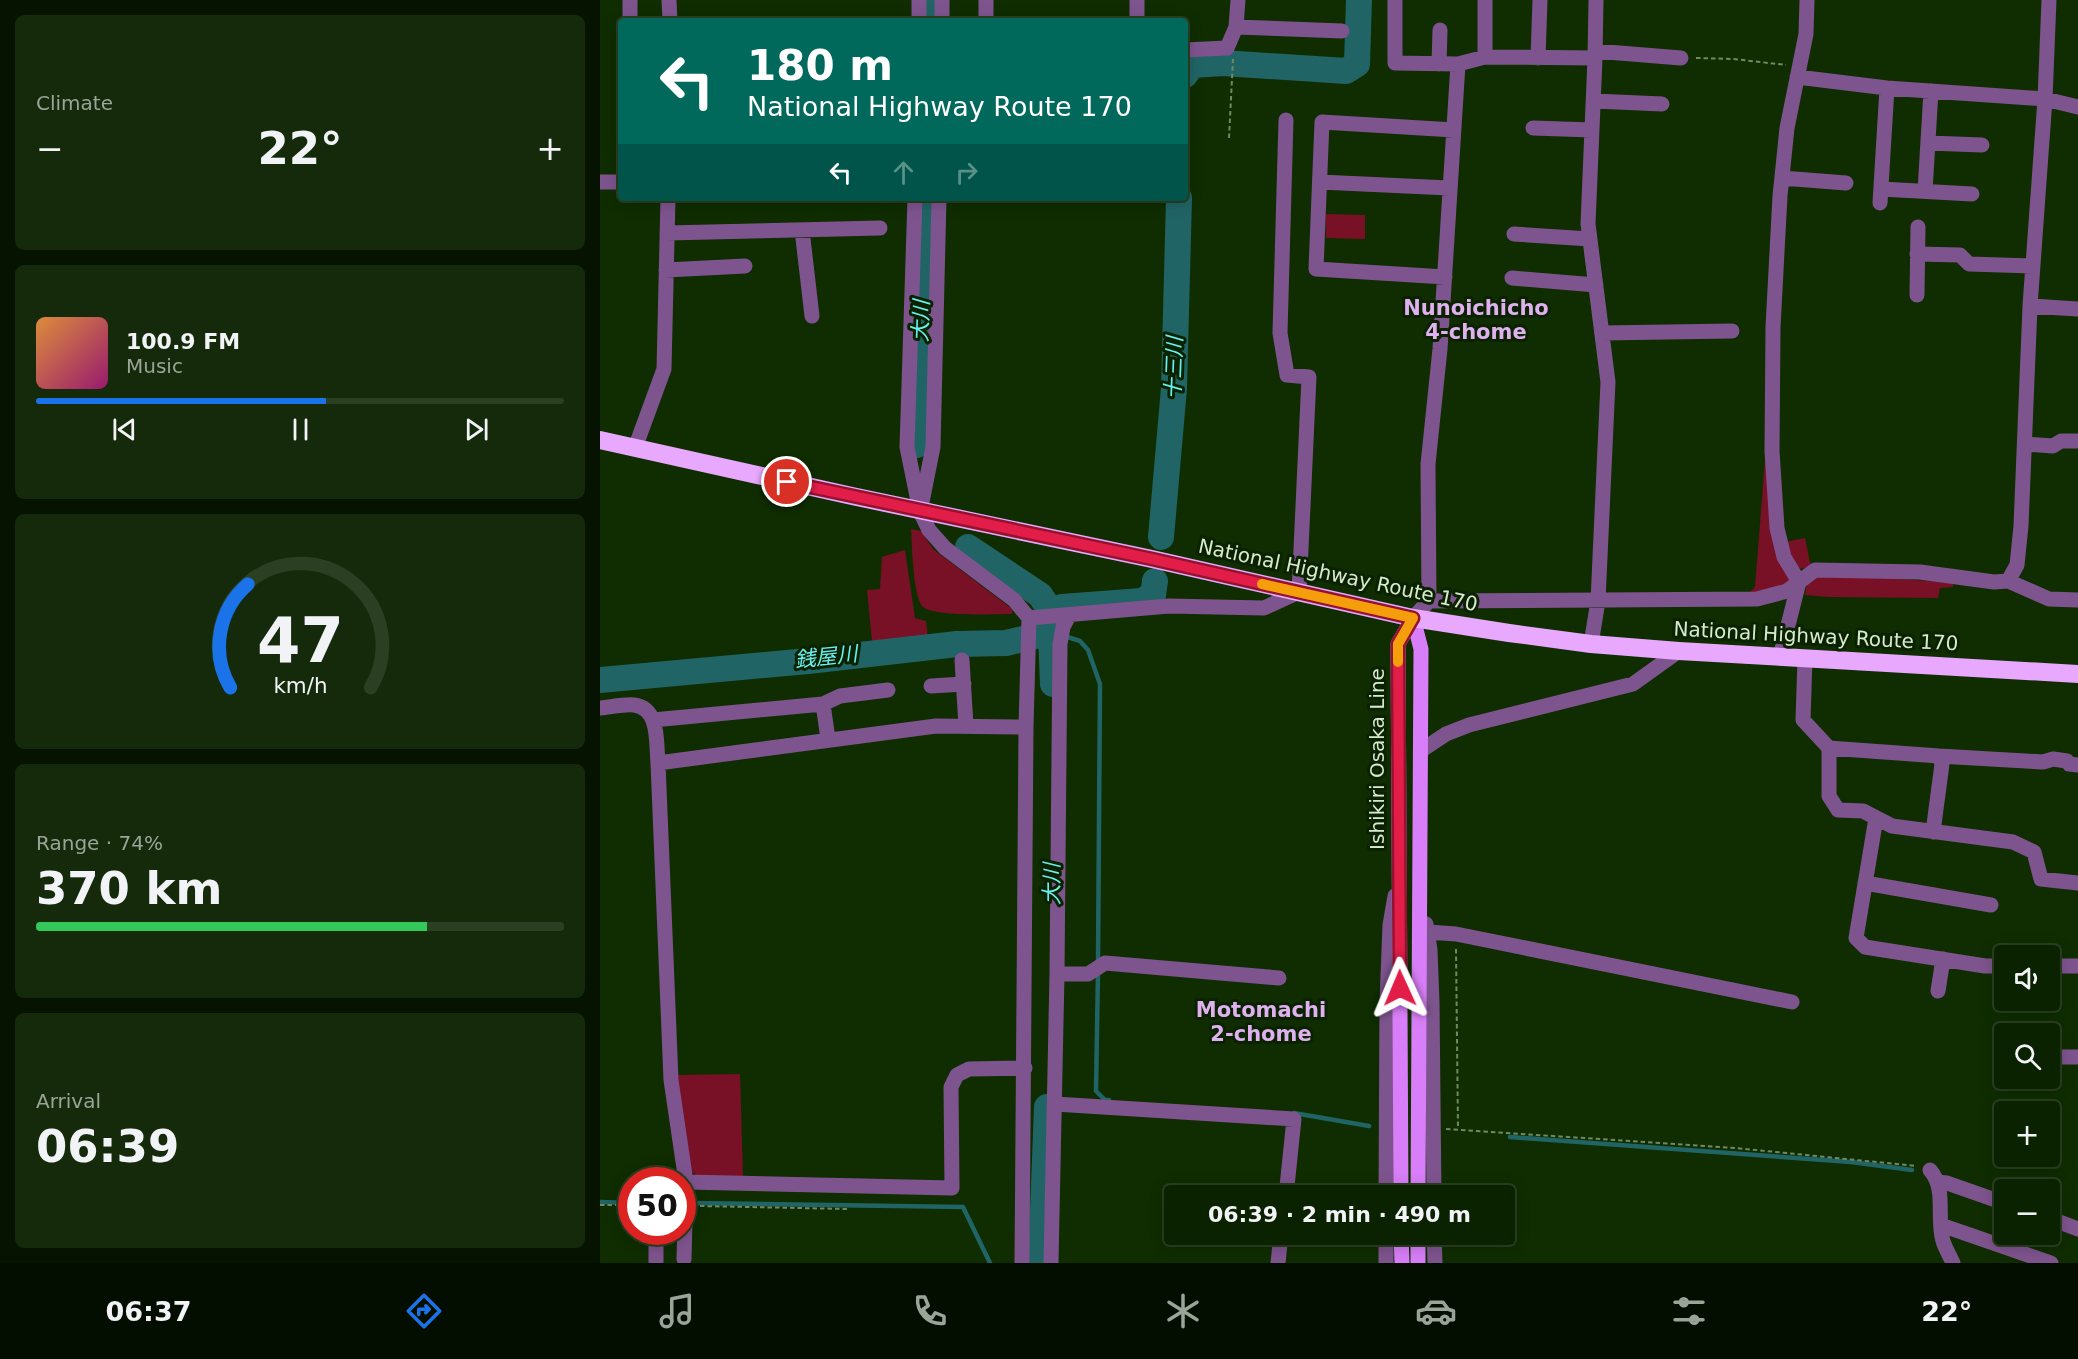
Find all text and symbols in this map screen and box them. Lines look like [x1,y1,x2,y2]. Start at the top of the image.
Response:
text: 180 m [747,41,893,90]
icon: left [648,42,726,120]
text: Climate [36,91,113,115]
text: National Highway Route 170 [747,91,1132,122]
text: 22° [257,122,343,175]
text: − [36,129,64,168]
text: + [536,129,564,168]
icon: left [824,156,857,189]
icon: ahead [887,156,920,189]
icon: right [950,156,983,189]
district label: Nunoichicho 4-chome [1403,296,1549,344]
water label: 大川 [908,298,934,342]
text: 100.9 FM [126,329,240,354]
water label: 十三川 [1161,334,1187,400]
text: Music [126,354,183,378]
icon: previous [108,413,141,446]
icon: pause [284,413,317,446]
icon: next [460,413,493,446]
pin [761,456,812,507]
icon: arrive [770,465,803,498]
street label: National Highway Route 170 [1196,534,1480,616]
text: 47 [257,605,343,678]
street label: National Highway Route 170 [1673,617,1959,655]
water label: 銭屋川 [793,642,861,672]
street label: Ishikiri Osaka Line [1365,668,1389,850]
text: km/h [273,674,327,699]
text: Range · 74% [36,831,163,855]
water label: 大川 [1040,861,1064,905]
text: 370 km [36,862,222,915]
map controls [1994,945,2060,1245]
button: sound [1994,945,2060,1011]
position arrow [1368,956,1432,1020]
district label: Motomachi 2-chome [1196,998,1326,1046]
button: search [1994,1023,2060,1089]
text: Arrival [36,1089,101,1113]
button: + [1994,1101,2060,1167]
text: 06:39 [36,1120,179,1173]
speed limit sign: 50 [618,1167,696,1245]
button: − [1994,1179,2060,1245]
text: 06:39 · 2 min · 490 m [1208,1202,1471,1227]
icon: directions [403,1290,445,1332]
icon: music [656,1290,698,1332]
icon: phone [909,1290,951,1332]
icon: climate [1162,1290,1204,1332]
icon: car [1415,1290,1457,1332]
icon: filters [1668,1290,1710,1332]
text: 06:37 [106,1296,192,1327]
text: 22° [1921,1296,1972,1327]

